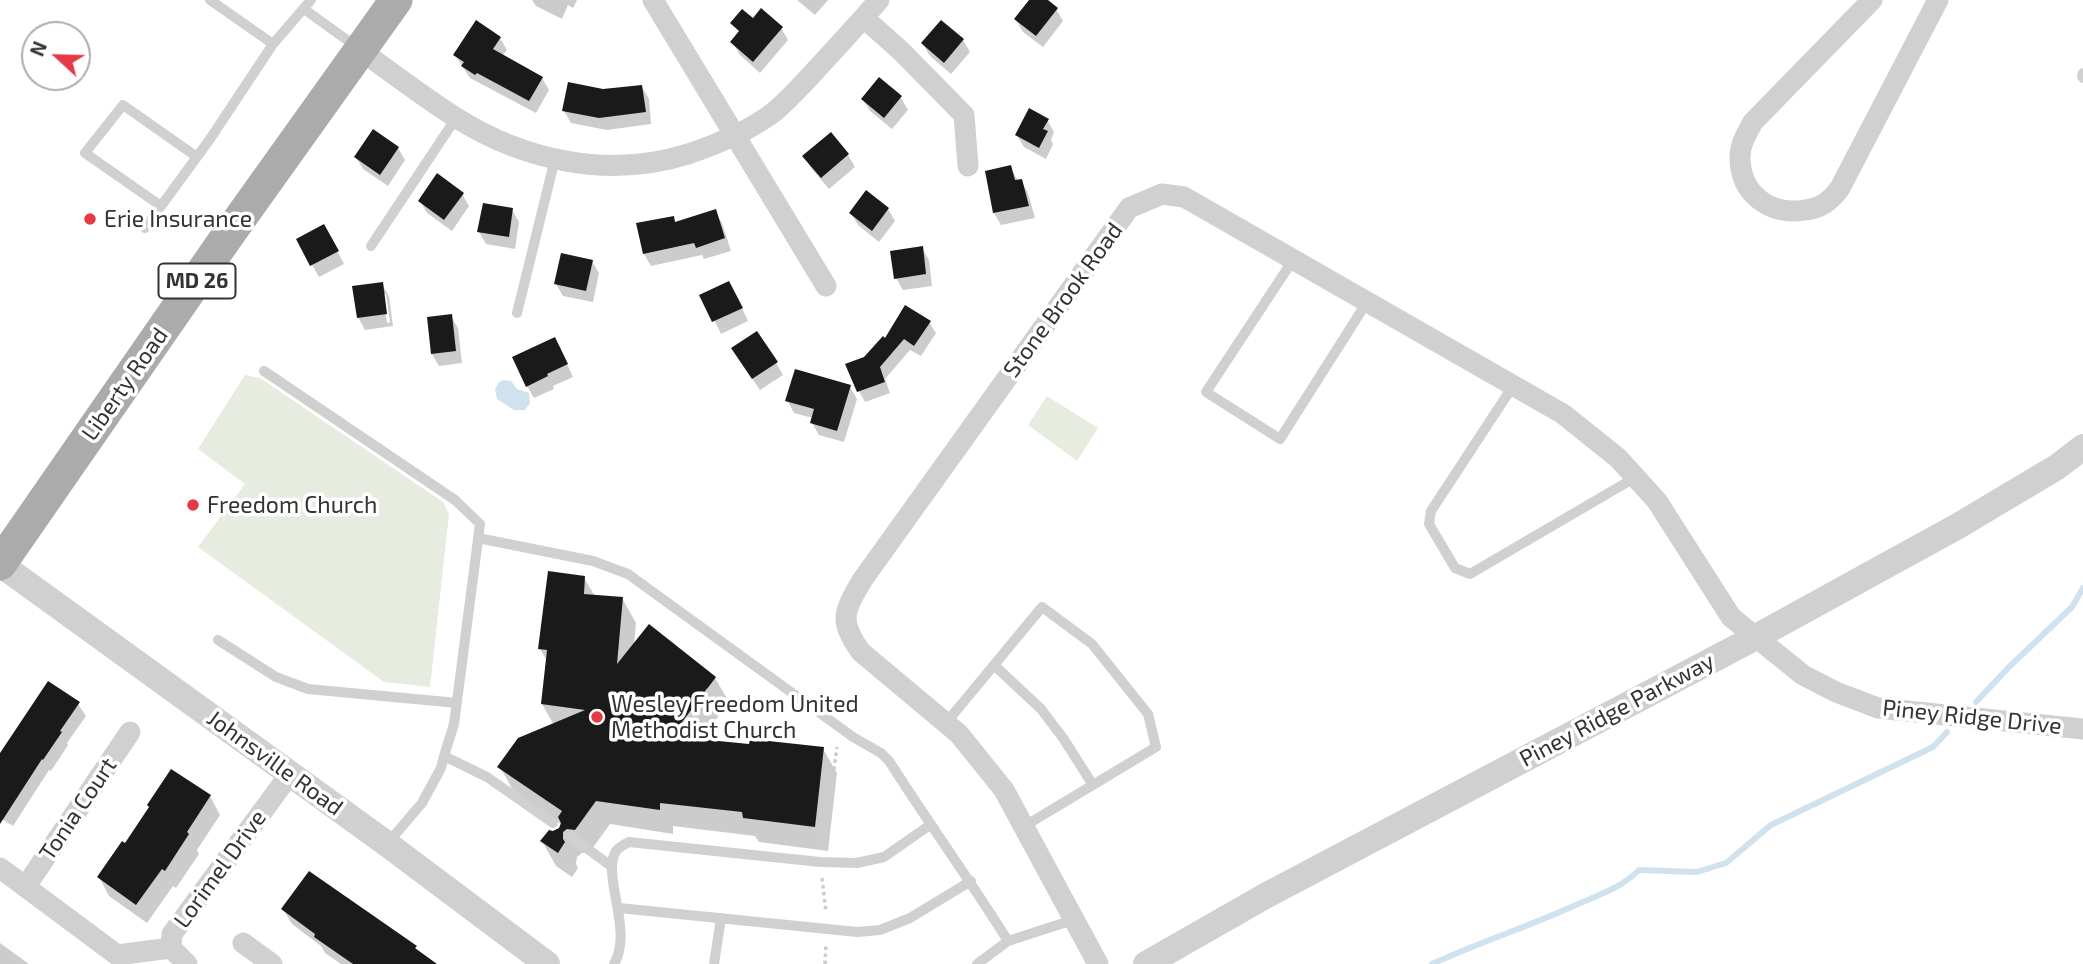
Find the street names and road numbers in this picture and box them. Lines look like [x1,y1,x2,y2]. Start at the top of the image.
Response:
street label: Stone Brook Road [998,217,1128,383]
road number: MD 26 [158,264,235,298]
street label: Liberty Road [76,322,174,446]
street label: Piney Ridge Parkway [1515,647,1719,773]
street label: Piney Ridge Drive [1881,694,2063,740]
street label: Johnsville Road [202,704,348,822]
street label: Tonia Court [34,752,122,866]
street label: Lorimel Drive [168,805,272,933]

